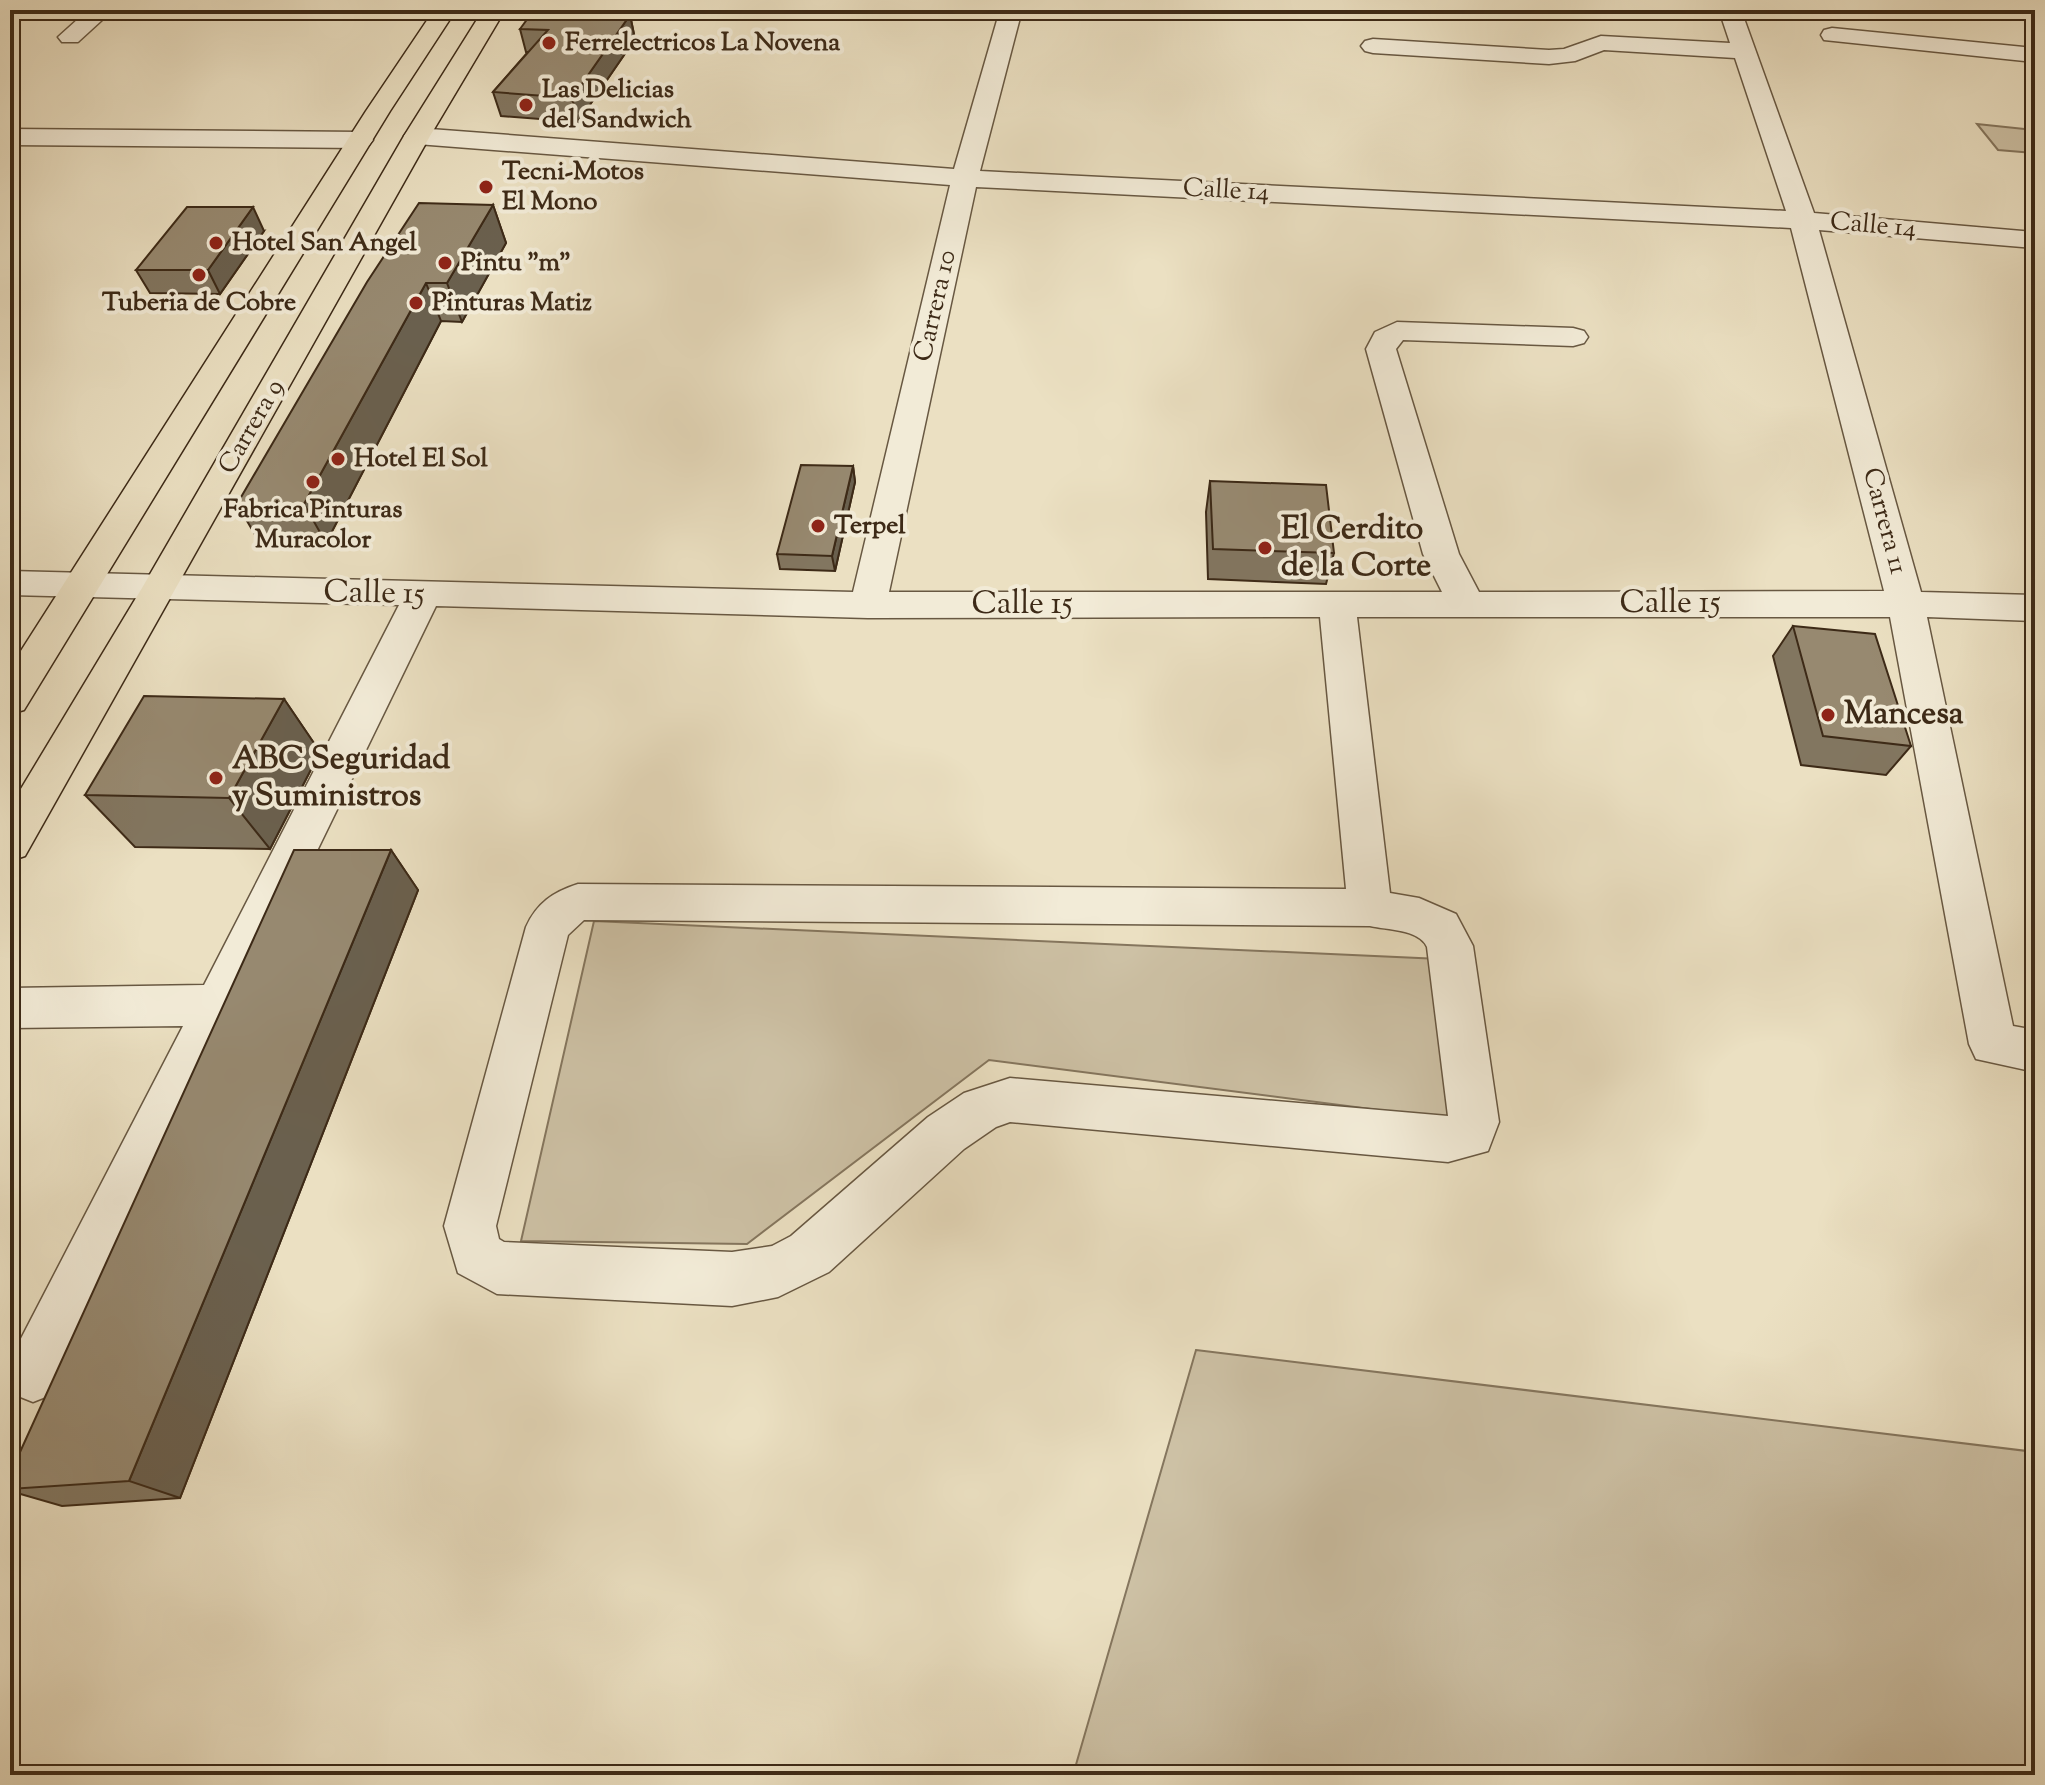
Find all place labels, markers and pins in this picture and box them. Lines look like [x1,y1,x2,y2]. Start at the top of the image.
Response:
place label: Ferrelectricos La Novena [565,25,840,62]
marker: Ferrelectricos La Novena [540,34,558,52]
place label: Las Delicias del Sandwich [542,72,693,139]
marker: Las Delicias del Sandwich [517,96,535,114]
place label: Tecni-Motos El Mono [502,154,644,221]
marker: Tecni-Motos El Mono [477,178,495,196]
place label: Hotel San Angel [232,225,417,262]
marker: Hotel San Angel [207,234,225,252]
place label: Pintu "m" [461,245,571,282]
marker: Pintu "m" [436,254,454,272]
marker: Tuberia de Cobre [190,266,208,284]
place label: Tuberia de Cobre [102,285,296,322]
place label: Pinturas Matiz [432,285,592,322]
marker: Pinturas Matiz [407,294,425,312]
place label: Hotel El Sol [354,441,488,478]
marker: Hotel El Sol [329,450,347,468]
marker: Fabrica Pinturas Muracolor [304,473,322,491]
place label: Fabrica Pinturas Muracolor [224,492,402,559]
place label: El Cerdito de la Corte [1281,507,1431,590]
place label: Terpel [834,508,906,545]
marker: Terpel [809,517,827,535]
marker: El Cerdito de la Corte [1256,539,1274,557]
place label: Mancesa [1844,692,1964,738]
marker: Mancesa [1819,706,1837,724]
place label: ABC Seguridad y Suministros [232,737,450,820]
marker: ABC Seguridad y Suministros [207,769,225,787]

